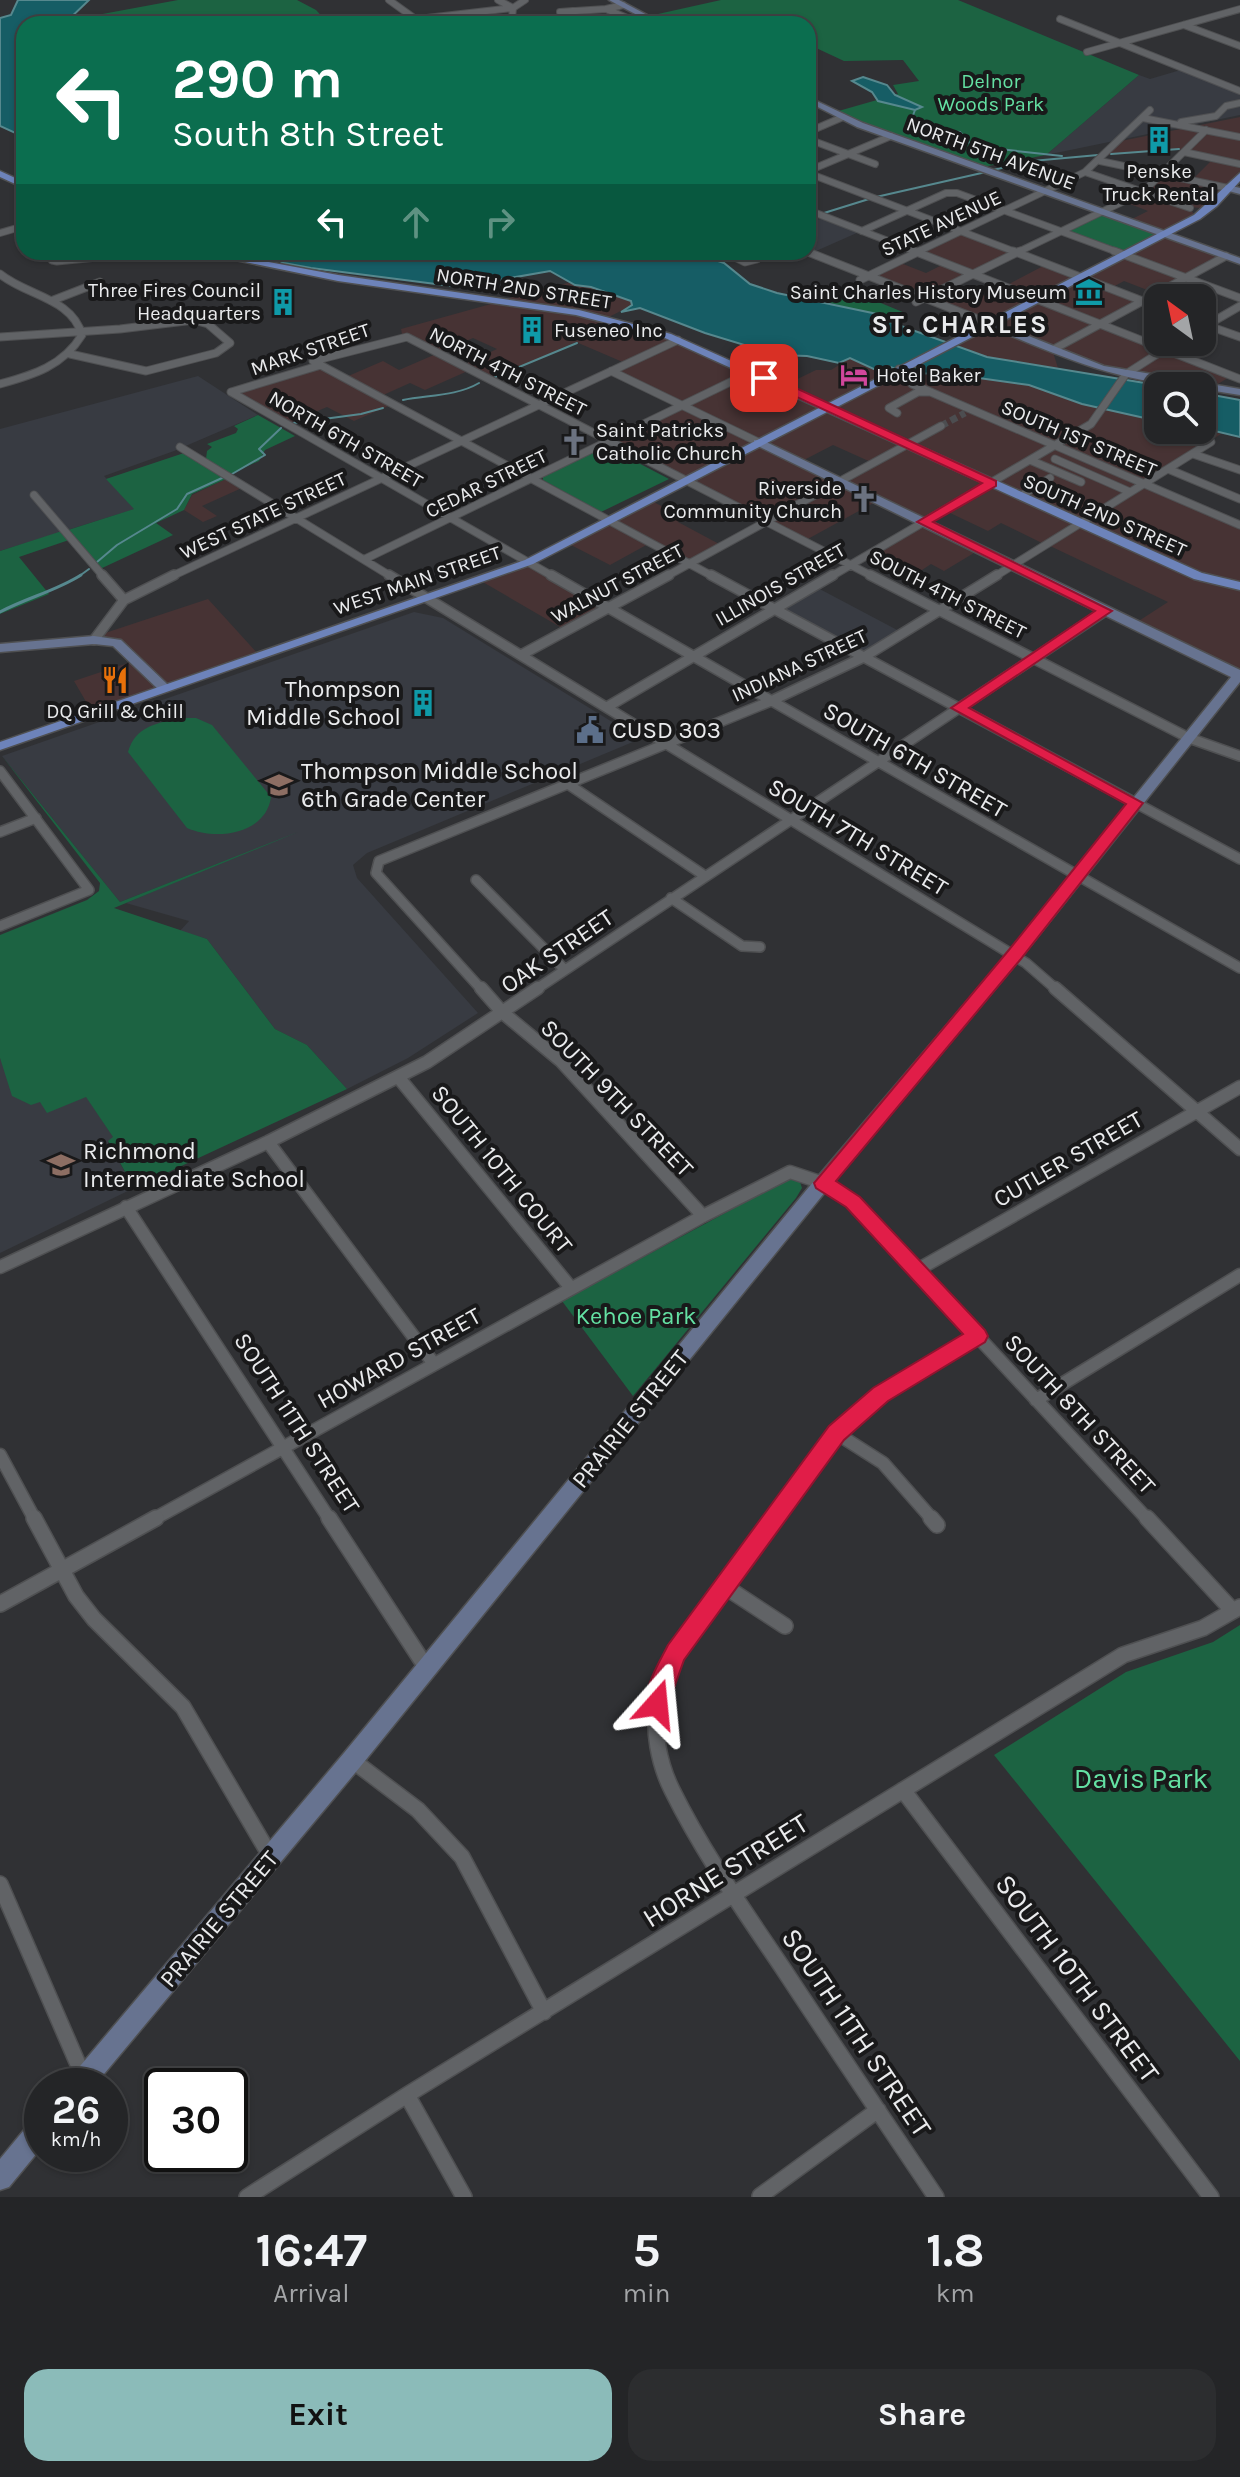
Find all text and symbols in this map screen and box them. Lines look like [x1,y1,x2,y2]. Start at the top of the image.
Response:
text: 290 m [172,46,343,111]
icon: left [40,48,144,152]
park label: Delnor Woods Park [938,70,1044,116]
street label: NORTH 5TH AVENUE [903,112,1078,195]
text: South 8th Street [172,113,444,155]
building icon: Penske Truck Rental [1144,125,1174,155]
place label: Penske Truck Rental [1103,160,1215,206]
street label: STATE AVENUE [878,186,1005,261]
icon: left [310,200,354,244]
icon: ahead [394,200,438,244]
icon: right [478,200,522,244]
street label: NORTH 2ND STREET [435,263,613,314]
museum icon: Saint Charles History Museum [1074,277,1104,307]
place label: Three Fires Council Headquarters [88,279,261,325]
place label: Saint Charles History Museum [790,281,1067,304]
north arrow [1144,284,1216,356]
map controls [1144,284,1216,444]
building icon: Three Fires Council Headquarters [268,287,298,317]
district label: ST. CHARLES [871,309,1049,340]
building icon: Fuseneo Inc [517,315,547,345]
street label: MARK STREET [248,318,373,381]
place label: Fuseneo Inc [554,319,663,342]
street label: NORTH 4TH STREET [425,322,590,421]
pin [730,344,798,412]
icon: arrive [742,356,786,400]
hotel icon: Hotel Baker [839,360,869,390]
place label: Hotel Baker [876,364,981,387]
button: search [1144,372,1216,444]
street label: NORTH 6TH STREET [265,386,427,493]
street label: SOUTH 1ST STREET [998,395,1160,482]
place label: Saint Patricks Catholic Church [596,419,742,465]
church icon: Saint Patricks Catholic Church [559,427,589,457]
street label: CEDAR STREET [422,444,551,523]
street label: WEST STATE STREET [176,467,350,564]
street label: SOUTH 2ND STREET [1020,469,1190,562]
place label: Riverside Community Church [664,477,842,523]
church icon: Riverside Community Church [849,484,879,514]
street label: ILLINOIS STREET [711,538,849,631]
street label: WALNUT STREET [547,539,687,628]
street label: WEST MAIN STREET [331,541,504,620]
street label: SOUTH 4TH STREET [866,545,1030,644]
street label: INDIANA STREET [728,624,870,707]
restaurant icon: DQ Grill & Chill [100,665,130,695]
place label: Thompson Middle School [246,675,401,731]
building icon: Thompson Middle School [408,688,438,718]
street label: SOUTH 6TH STREET [818,696,1012,824]
place label: DQ Grill & Chill [46,700,184,723]
public building icon: CUSD 303 [575,715,605,745]
place label: CUSD 303 [612,716,721,744]
place label: Thompson Middle School 6th Grade Center [301,757,578,813]
school or university icon: Thompson Middle School 6th Grade Center [264,770,294,800]
street label: SOUTH 7TH STREET [763,772,953,902]
street label: OAK STREET [495,903,619,999]
street label: SOUTH 9TH STREET [535,1014,699,1182]
street label: SOUTH 10TH COURT [426,1079,578,1259]
street label: CUTLER STREET [988,1105,1148,1213]
place label: Richmond Intermediate School [83,1137,305,1193]
school or university icon: Richmond Intermediate School [46,1150,76,1180]
street label: HOWARD STREET [312,1302,486,1414]
park label: Kehoe Park [575,1302,697,1330]
street label: SOUTH 11TH STREET [228,1328,366,1518]
street label: SOUTH 8TH STREET [999,1328,1161,1500]
street label: PRAIRIE STREET [566,1344,694,1494]
position arrow [615,1662,699,1746]
park label: Davis Park [1074,1762,1208,1795]
street label: HORNE STREET [636,1806,814,1935]
street label: PRAIRIE STREET [154,1845,284,1993]
street label: SOUTH 10TH STREET [989,1868,1166,2089]
street label: SOUTH 11TH STREET [775,1922,939,2143]
speed limit sign: 30 [144,2068,248,2172]
text: 26 [52,2086,100,2133]
text: km/h [51,2128,101,2151]
text: 16:47 [256,2222,367,2278]
text: 5 [633,2222,661,2278]
text: 1.8 [926,2222,984,2278]
text: Arrival [273,2278,349,2309]
text: min [623,2278,670,2309]
text: km [936,2278,975,2309]
button: Exit [24,2369,612,2461]
button: Share [628,2369,1216,2461]

